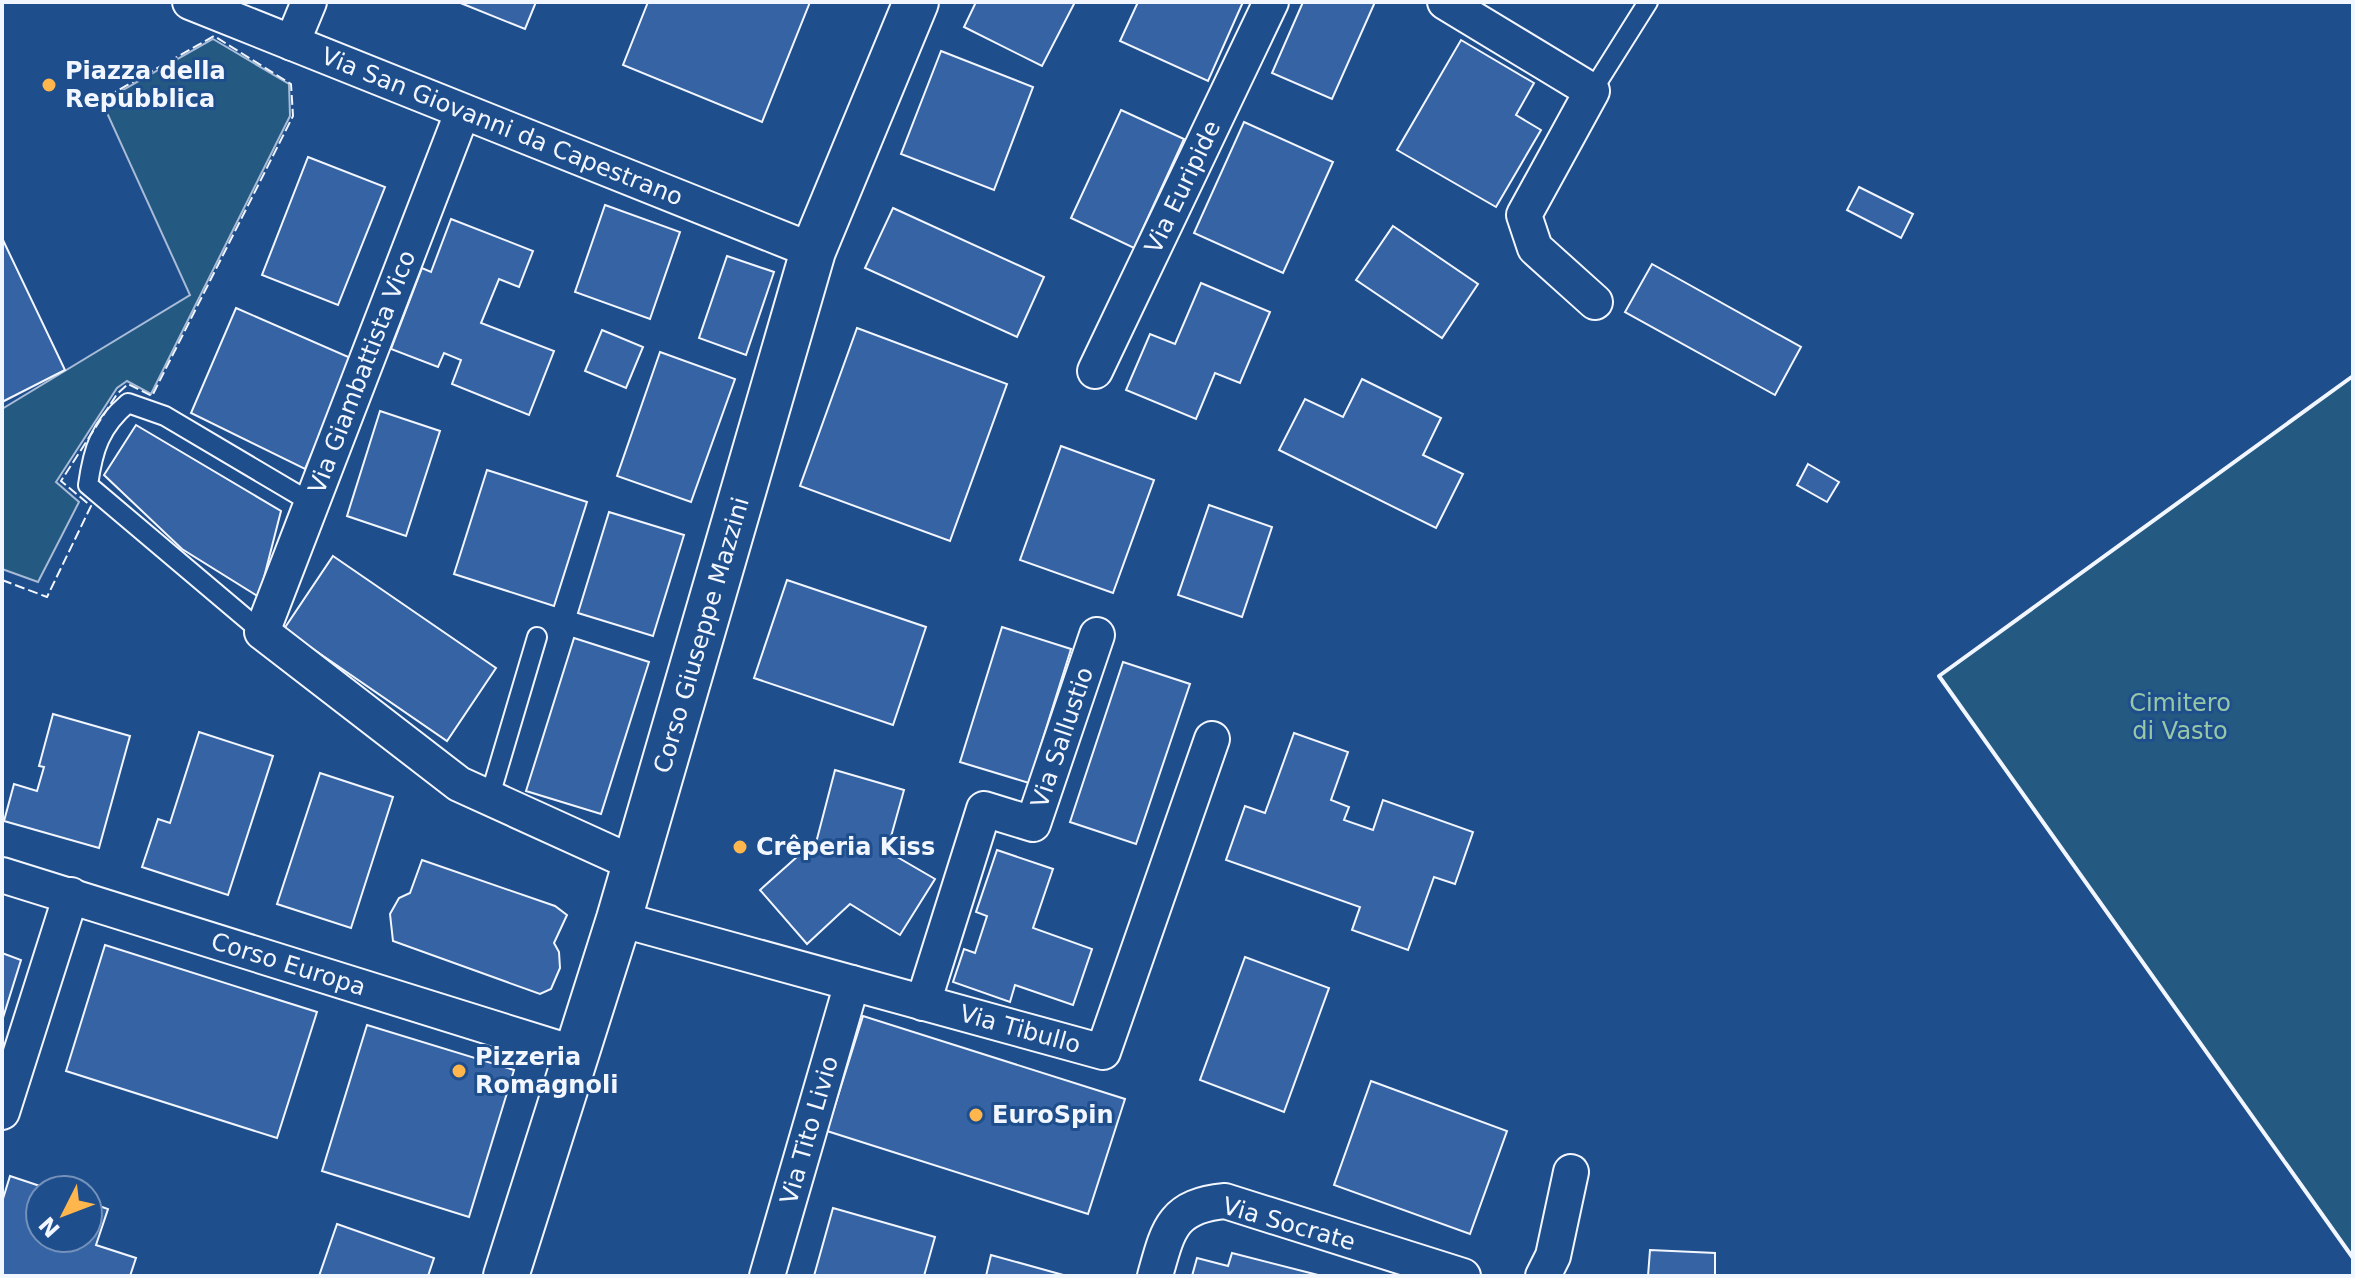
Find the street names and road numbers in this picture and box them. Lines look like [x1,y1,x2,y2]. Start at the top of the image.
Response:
street label: Via San Giovanni da Capestrano [317,42,687,211]
street label: Via Euripide [1139,116,1226,258]
street label: Via Giambattista Vico [303,246,421,498]
street label: Corso Giuseppe Mazzini [648,494,755,776]
street label: Via Sallustio [1026,663,1099,811]
street label: Corso Europa [208,927,369,1002]
street label: Via Tibullo [957,999,1084,1059]
street label: Via Tito Livio [775,1053,844,1207]
street label: Via Socrate [1219,1192,1359,1256]

